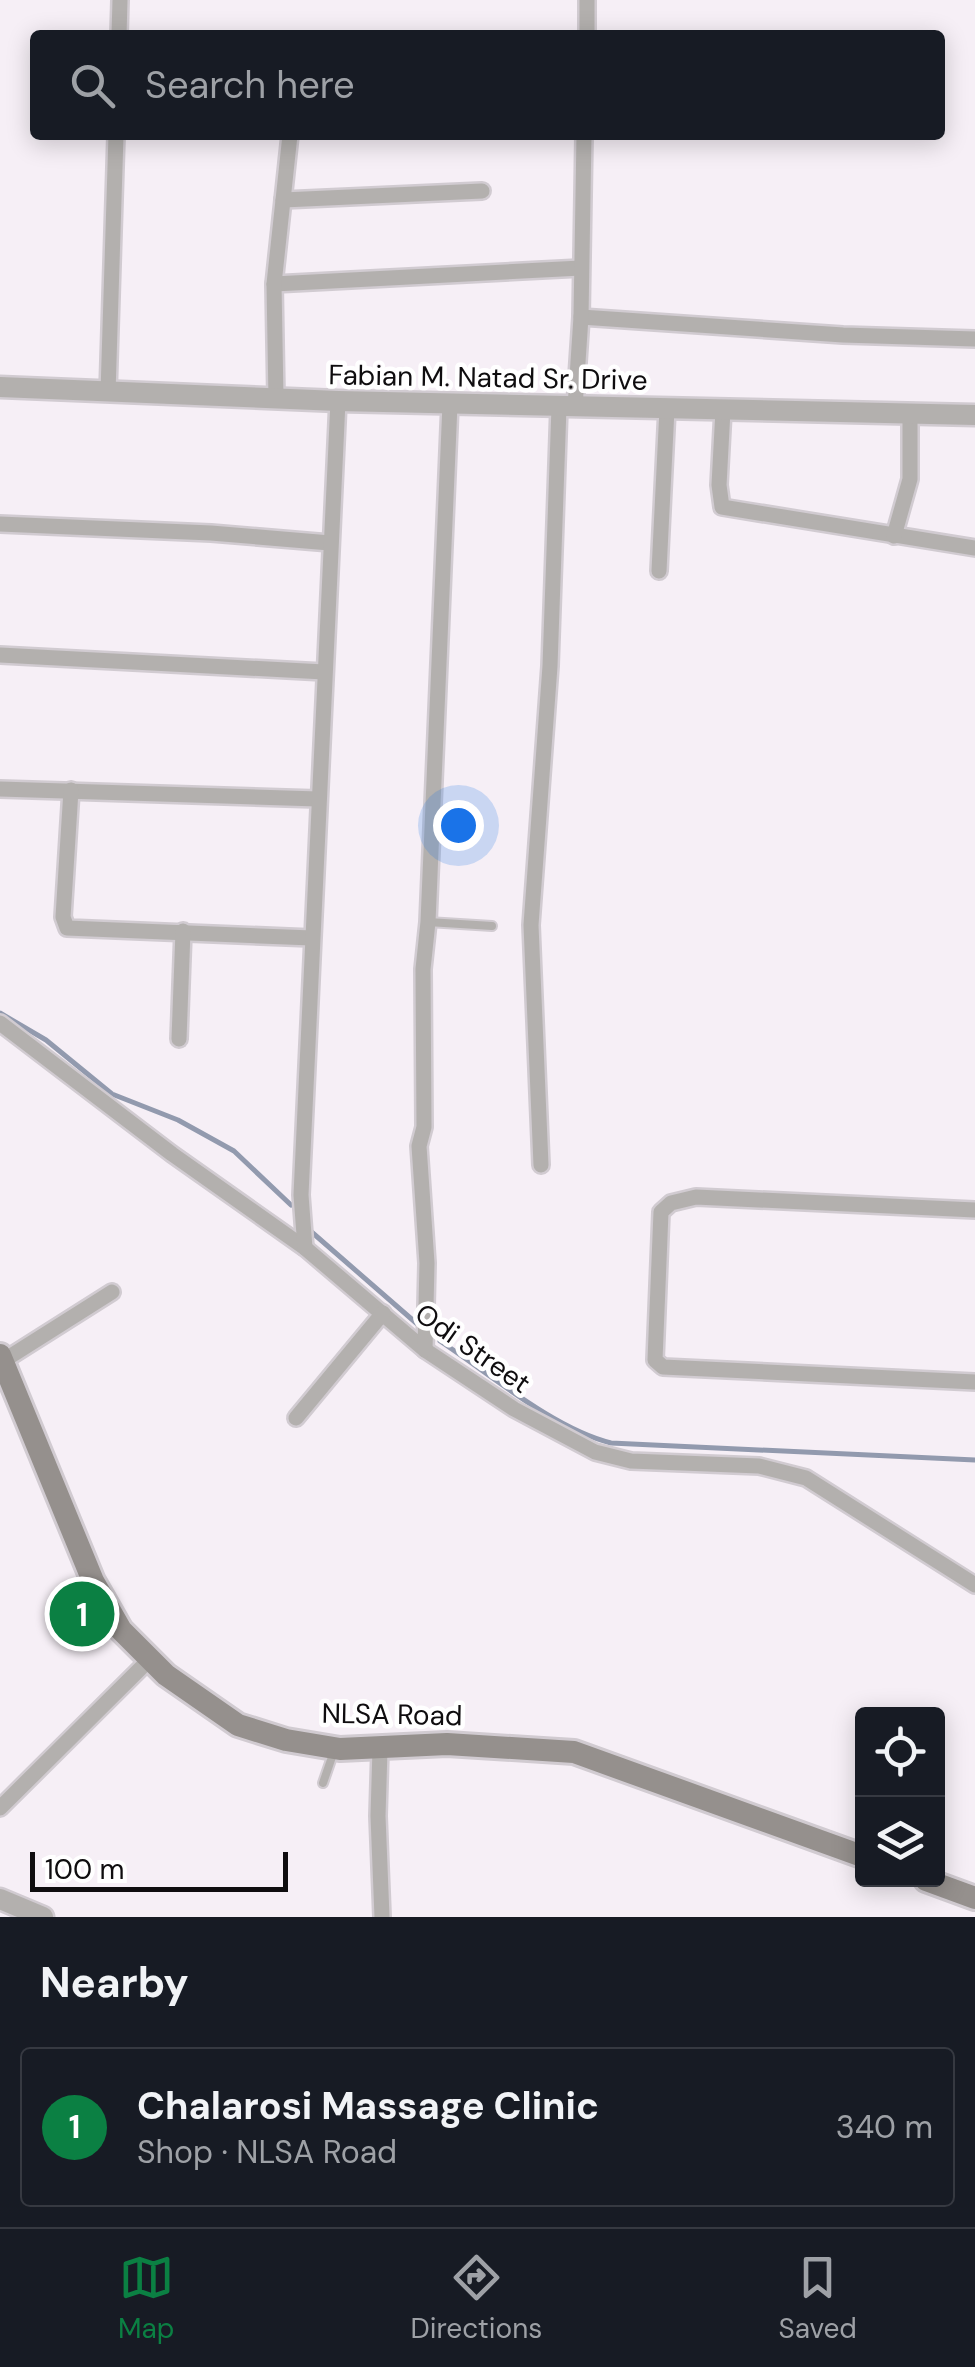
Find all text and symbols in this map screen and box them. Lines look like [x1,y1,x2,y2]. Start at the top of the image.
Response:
search box [30,30,945,140]
icon: search [65,58,120,113]
text: Search here [145,60,355,110]
street label: Fabian M. Natad Sr. Drive [328,356,648,399]
your location [433,800,484,851]
street label: Odi Street [408,1295,538,1402]
pin: 1 [49,1576,114,1652]
street label: NLSA Road [321,1695,463,1734]
map controls [855,1707,945,1887]
button: locate [855,1707,945,1797]
button: layers [855,1797,945,1887]
scale bar [30,1847,288,1892]
text: 100 m [45,1851,124,1888]
text: Nearby [40,1955,189,2010]
text: Chalarosi Massage Clinic [137,2081,599,2131]
text: 1 [69,2106,80,2148]
text: 340 m [836,2106,933,2148]
text: Shop · NLSA Road [137,2131,397,2173]
tab: Map [118,2250,174,2347]
tab: Directions [411,2250,542,2347]
tab: Saved [778,2250,857,2347]

